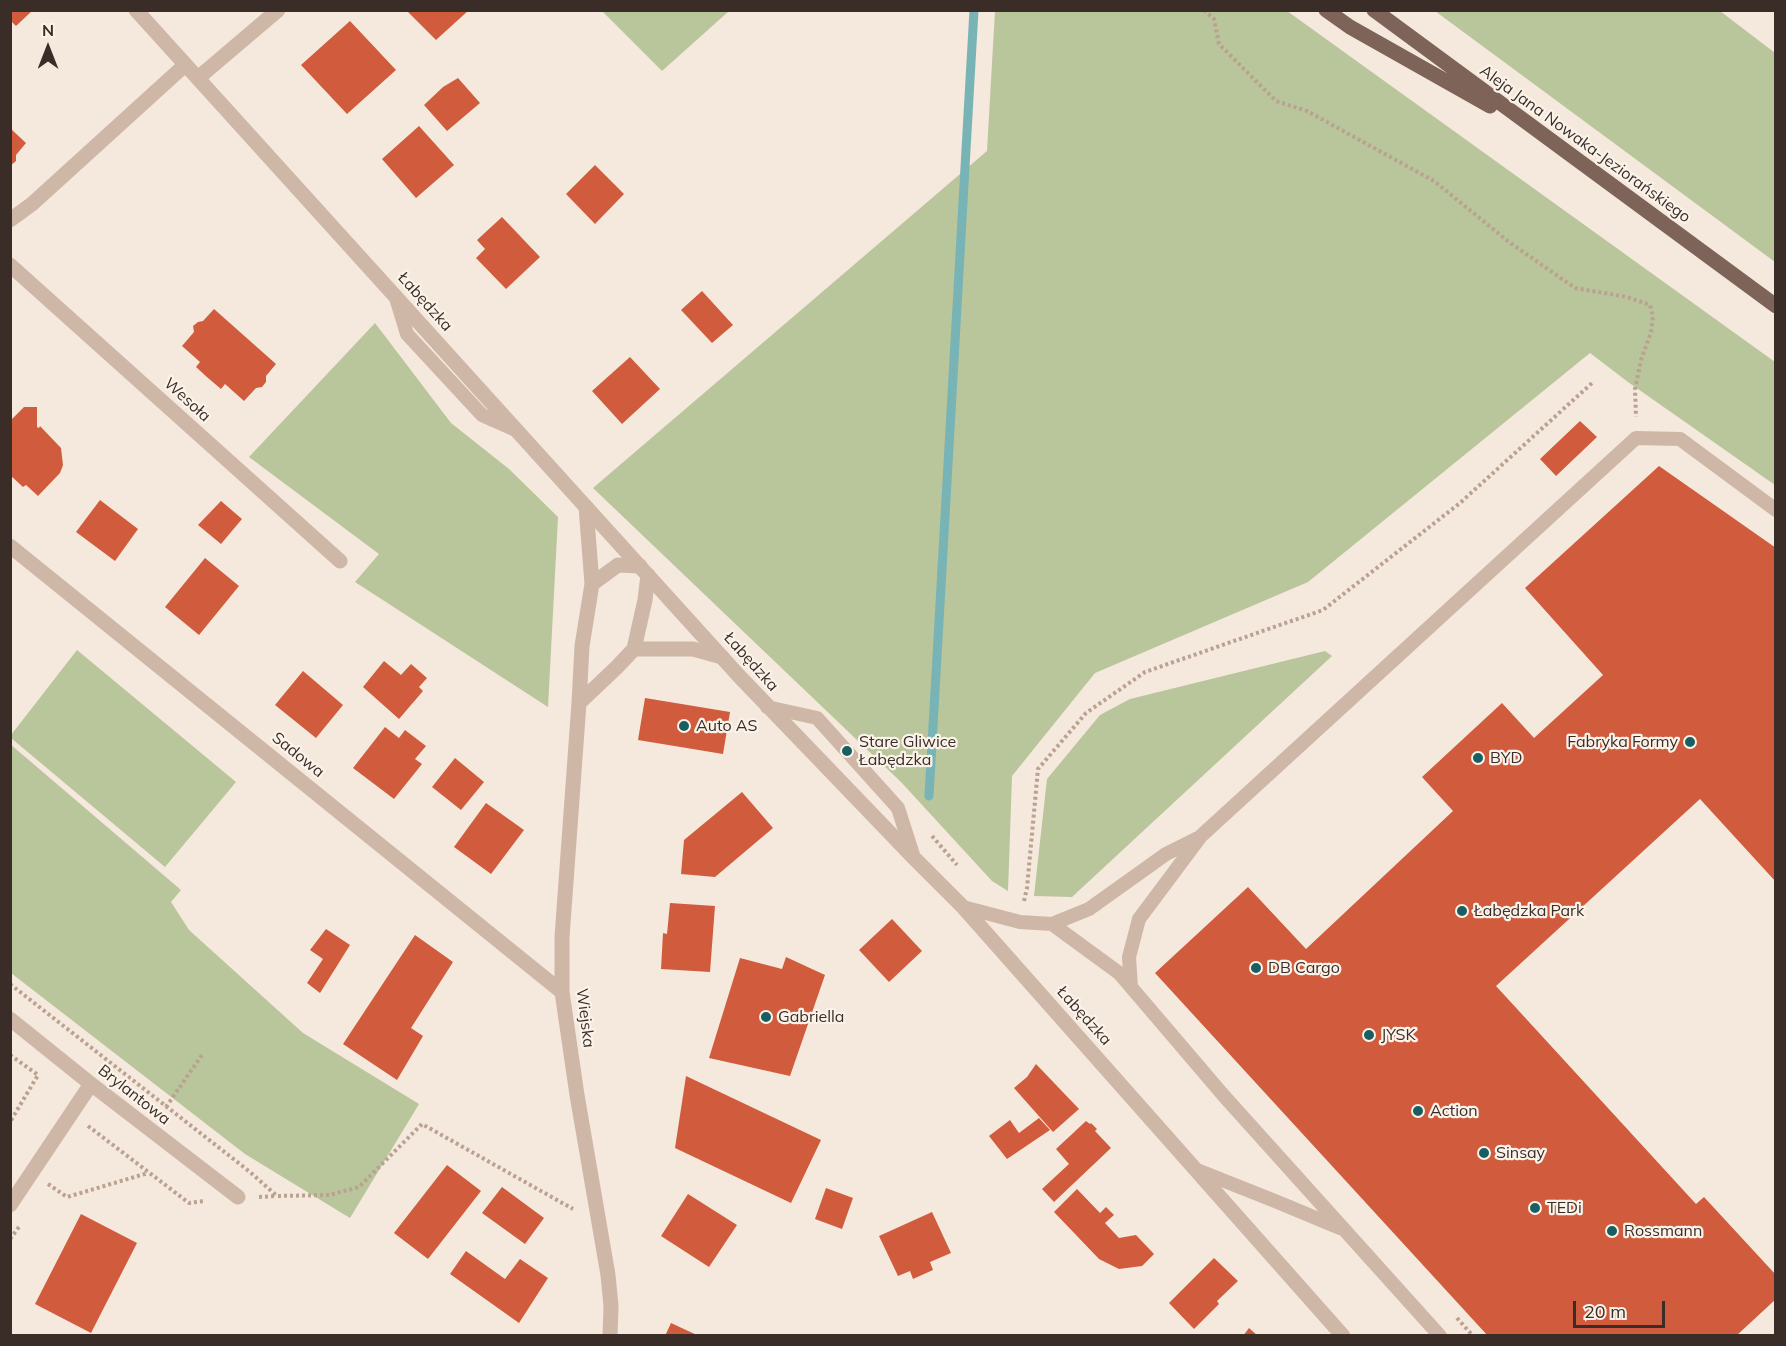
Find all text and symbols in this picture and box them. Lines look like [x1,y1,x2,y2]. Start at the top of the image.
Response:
north arrow [18,18,78,78]
text: N [42,20,54,40]
street label: Aleja Jana Nowaka-Jeziorańskiego [1476,61,1694,227]
street label: Łabędzka [394,269,456,335]
street label: Wesoła [160,374,214,426]
street label: Łabędzka [720,629,782,695]
place label: Auto AS [696,716,757,736]
marker: Auto AS [677,719,691,733]
street label: Sadowa [268,728,328,782]
place label: Stare Gliwice Łabędzka [859,732,956,770]
place label: Fabryka Formy [1567,732,1678,752]
marker: Fabryka Formy [1683,735,1697,749]
marker: Stare Gliwice Łabędzka [840,744,854,758]
place label: BYD [1490,748,1523,768]
marker: BYD [1471,751,1485,765]
place label: Łabędzka Park [1474,901,1584,921]
marker: Łabędzka Park [1455,904,1469,918]
place label: DB Cargo [1268,958,1340,978]
marker: DB Cargo [1249,961,1263,975]
street label: Łabędzka [1053,983,1115,1049]
street label: Wiejska [572,987,598,1049]
place label: Gabriella [778,1007,844,1027]
marker: Gabriella [759,1010,773,1024]
place label: JYSK [1381,1025,1416,1045]
marker: JYSK [1362,1028,1376,1042]
street label: Brylantowa [94,1061,174,1129]
place label: Action [1430,1101,1478,1121]
marker: Action [1411,1104,1425,1118]
place label: Sinsay [1496,1143,1545,1163]
marker: Sinsay [1477,1146,1491,1160]
place label: TEDi [1547,1198,1582,1218]
marker: TEDi [1528,1201,1542,1215]
place label: Rossmann [1624,1221,1702,1241]
marker: Rossmann [1605,1224,1619,1238]
scale bar [1576,1289,1668,1327]
text: 20 m [1584,1300,1626,1323]

